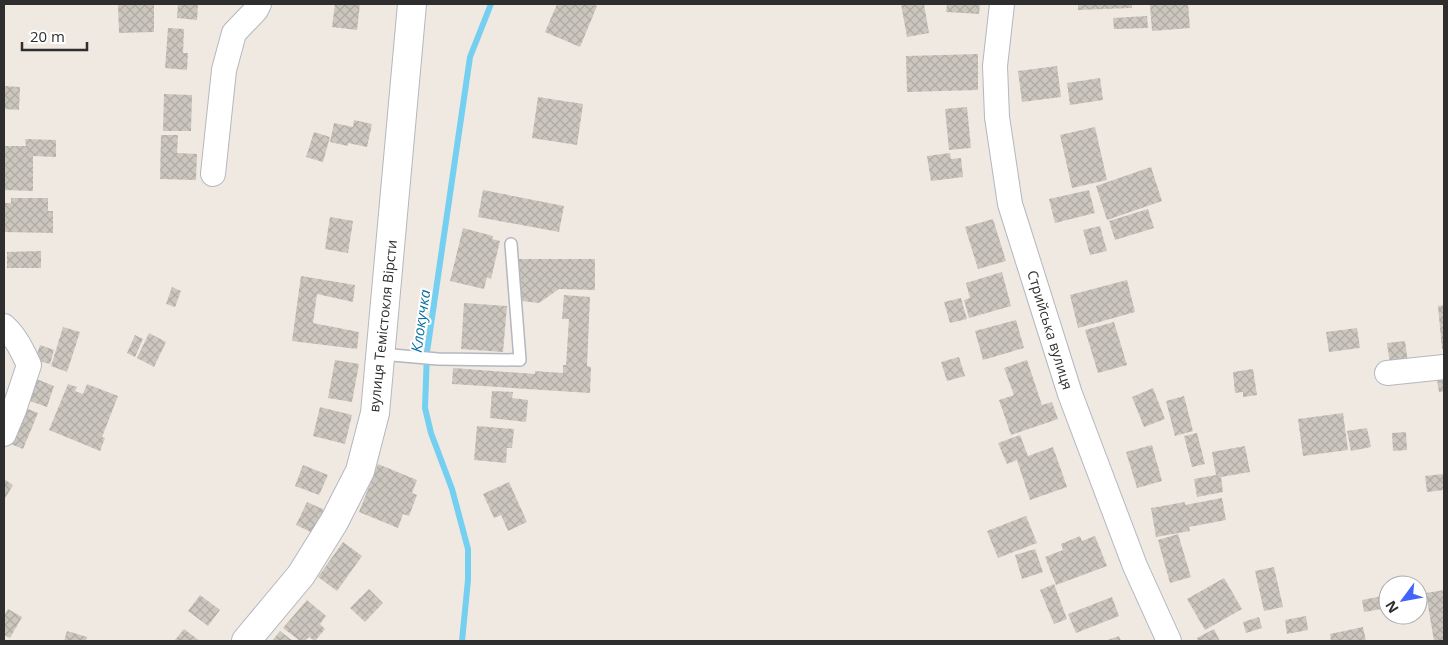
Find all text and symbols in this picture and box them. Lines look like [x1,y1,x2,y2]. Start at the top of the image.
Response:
scale bar [22,20,88,52]
text: 20 m [30,26,65,46]
street label: вулиця Темістокля Вірсти [364,239,401,413]
street label: Стрийська вулиця [1023,268,1078,392]
water label: Клокучка [406,288,434,353]
north arrow [1378,575,1428,625]
text: N [1380,597,1403,617]

